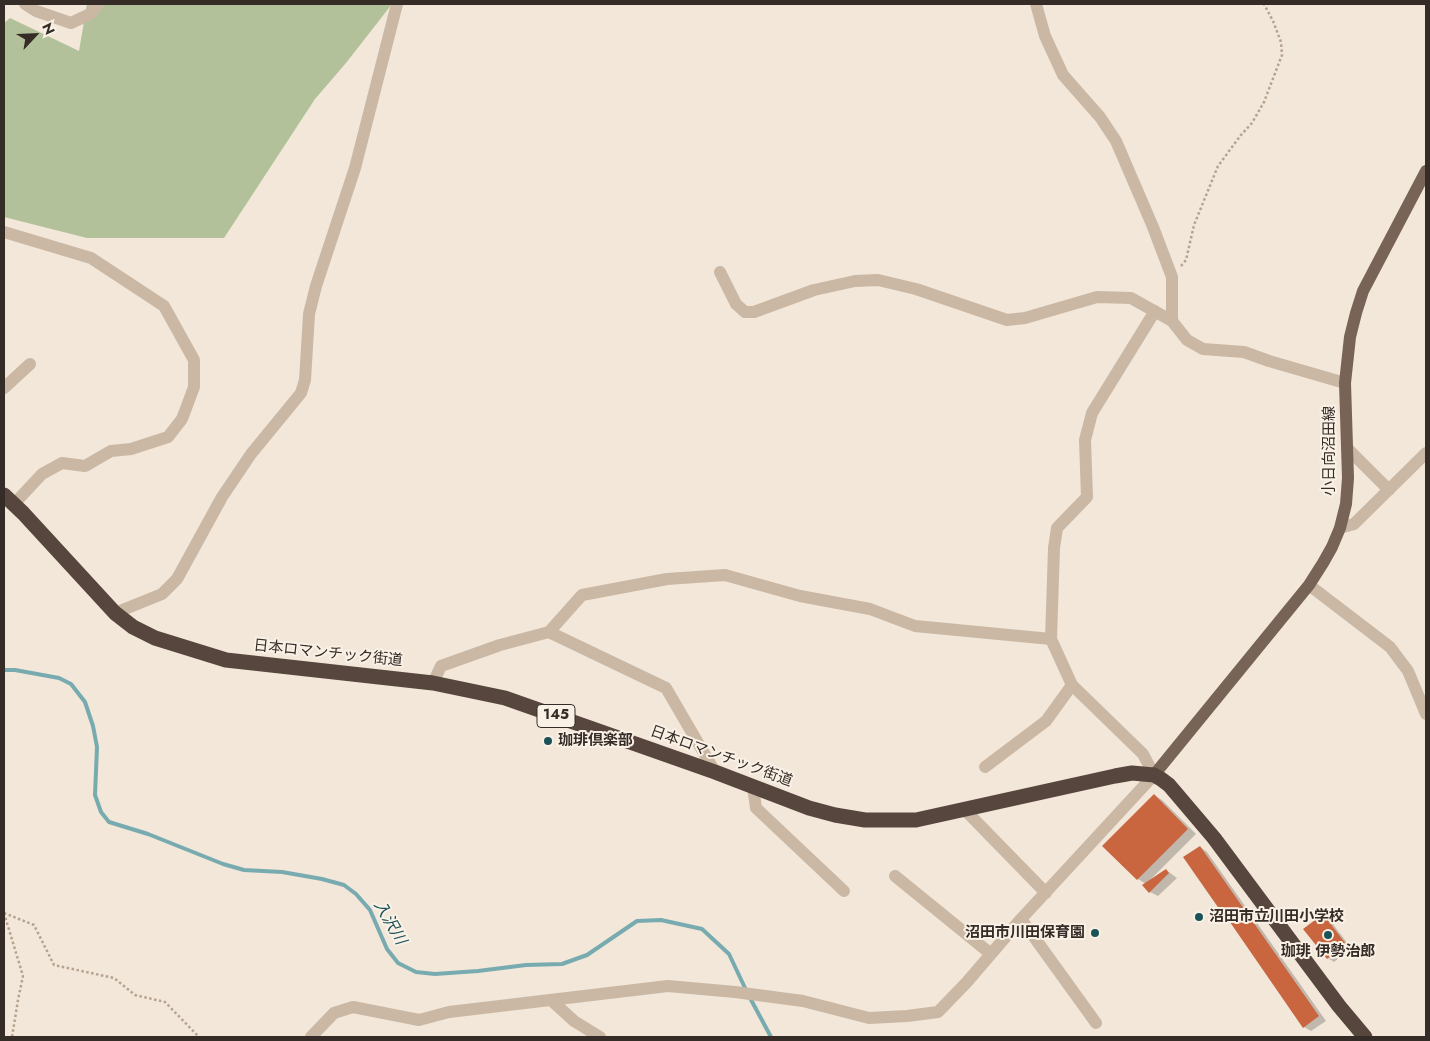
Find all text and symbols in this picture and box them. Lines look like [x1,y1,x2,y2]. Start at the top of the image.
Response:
north arrow [10,10,60,60]
text: N [37,19,60,38]
street label: 小日向沼田線 [1321,406,1339,496]
street label: 日本ロマンチック街道 [252,637,404,671]
road number: 145 [537,704,575,728]
street label: 日本ロマンチック街道 [647,723,795,791]
place label: 珈琲倶楽部 [558,732,633,750]
marker: 珈琲倶楽部 [542,735,554,747]
water label: 入沢川 [369,897,409,949]
place label: 沼田市立川田小学校 [1209,908,1344,926]
marker: 沼田市立川田小学校 [1193,911,1205,923]
place label: 沼田市川田保育園 [965,924,1085,942]
marker: 沼田市川田保育園 [1089,927,1101,939]
marker: 珈琲 伊勢治郎 [1322,929,1334,941]
place label: 珈琲 伊勢治郎 [1281,943,1375,961]

